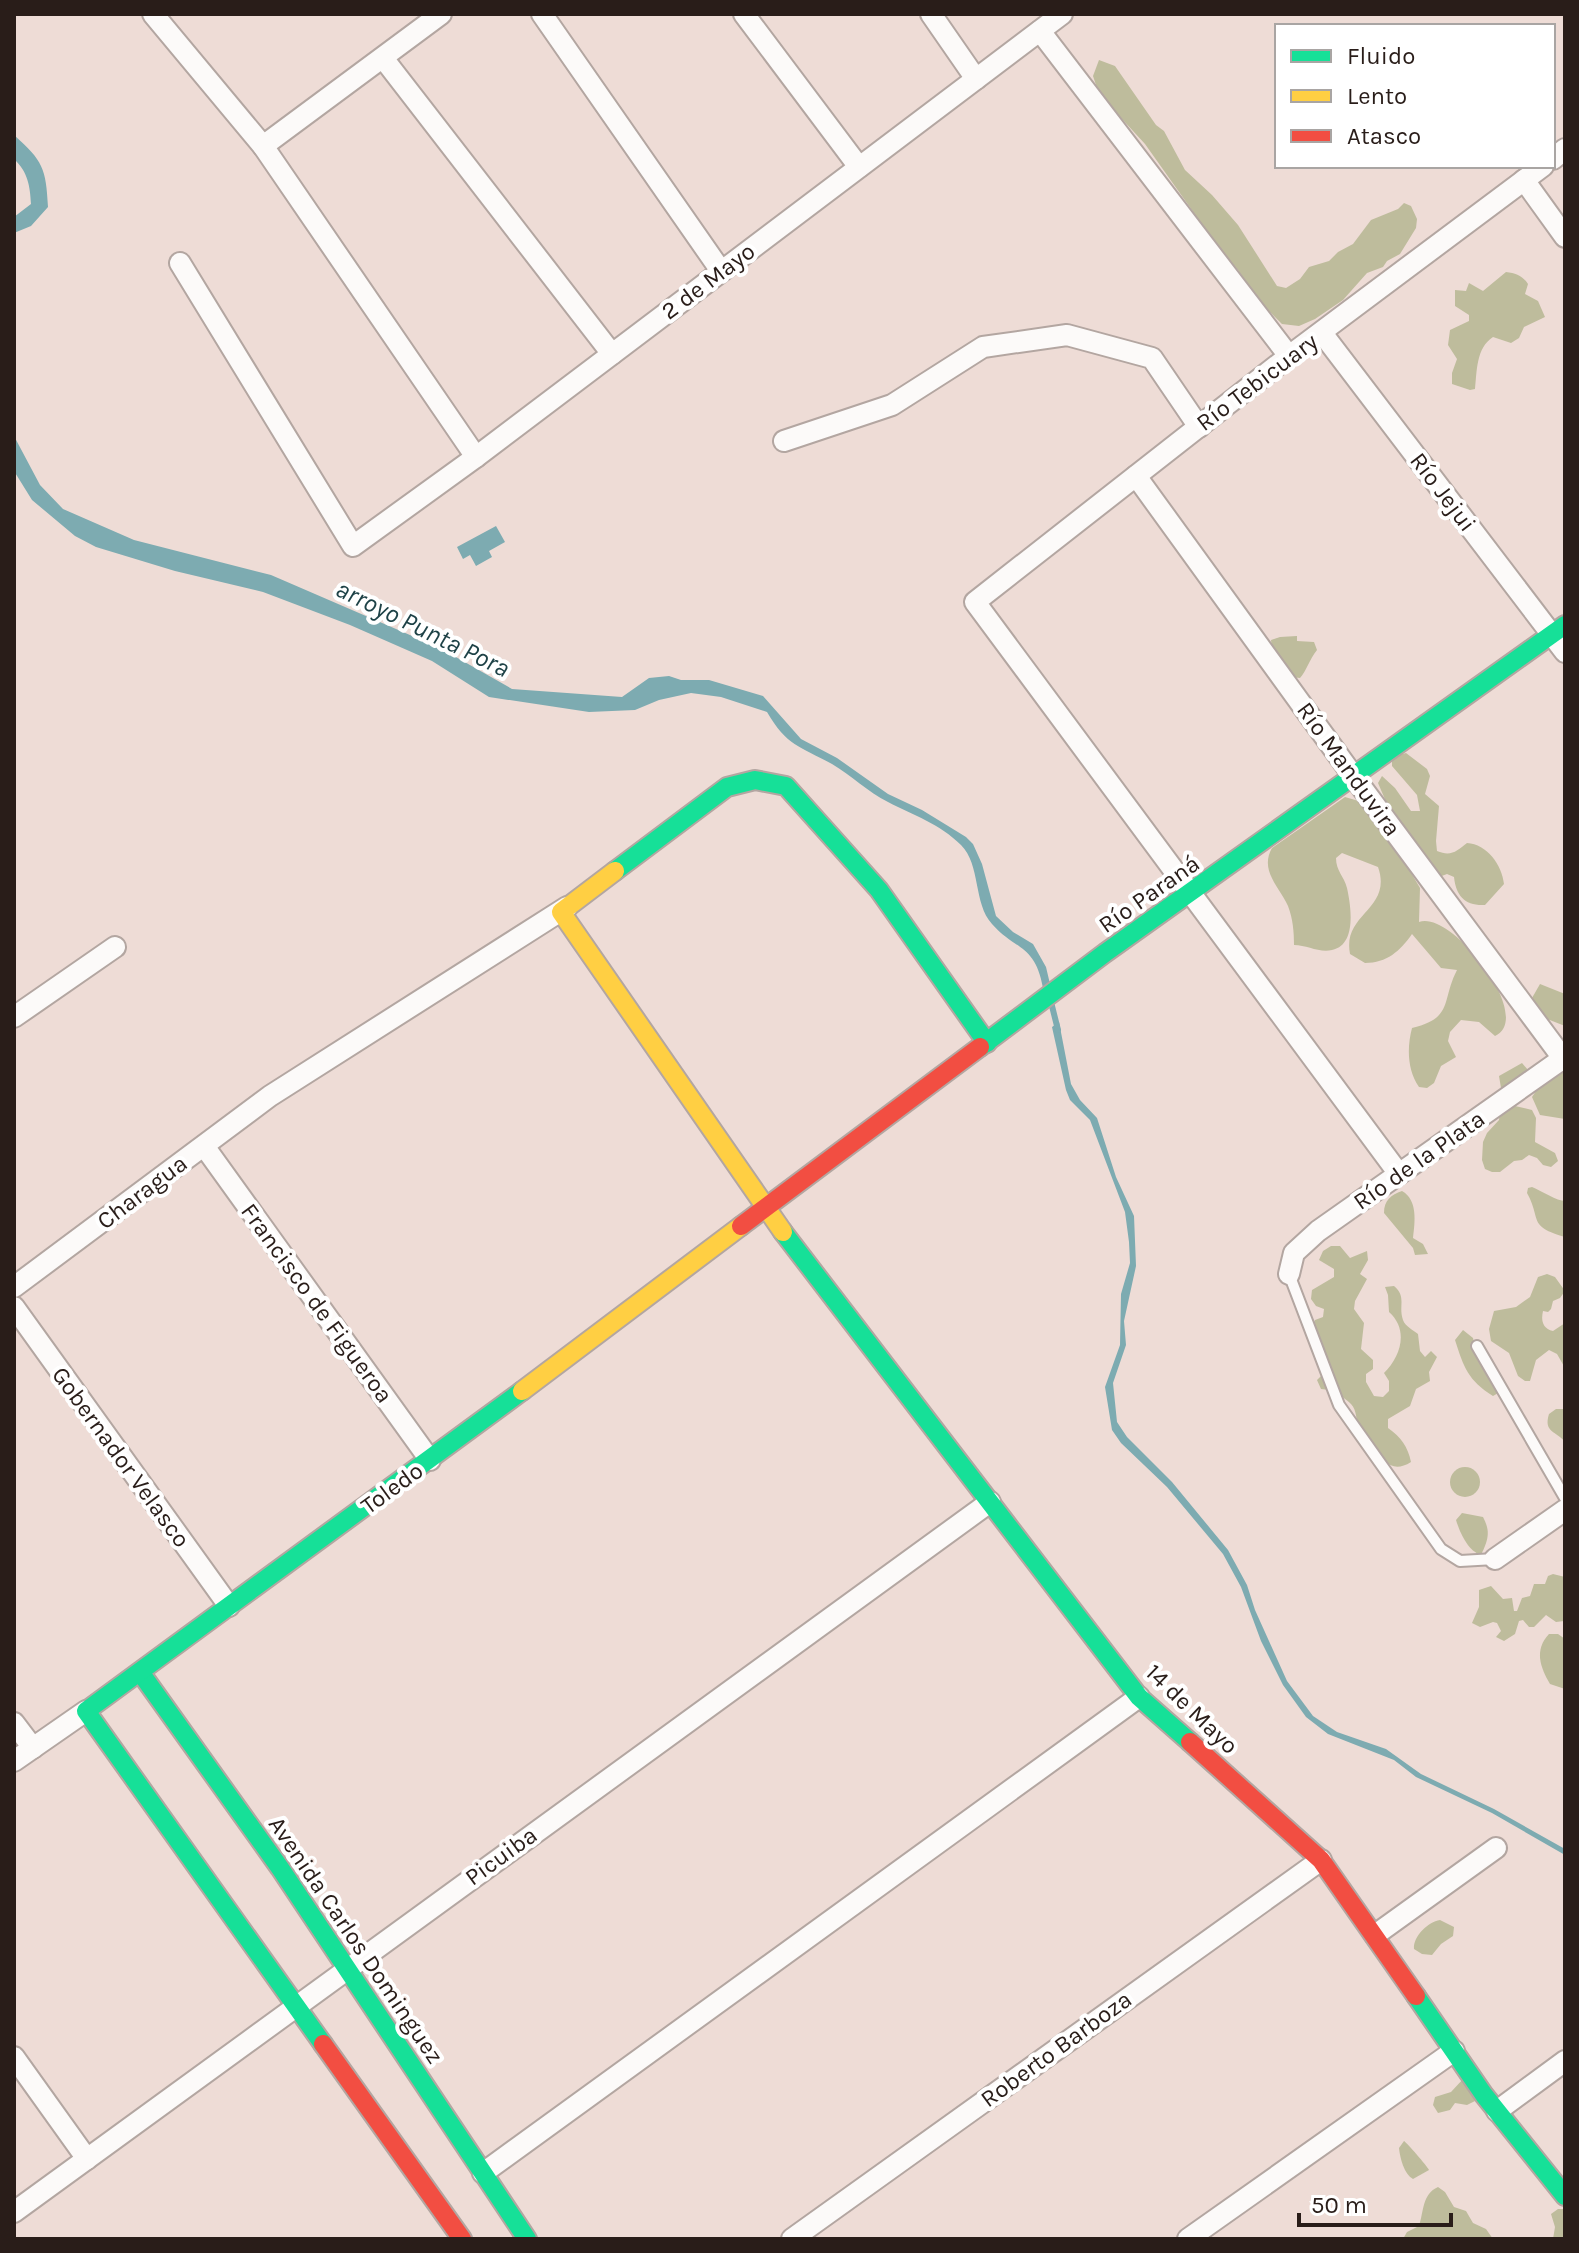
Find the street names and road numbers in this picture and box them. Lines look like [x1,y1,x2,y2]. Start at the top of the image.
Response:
street label: 2 de Mayo [656,237,760,325]
street label: Río Tebicuary [1191,327,1323,437]
street label: Río Jejui [1404,447,1482,537]
street label: Río Manduvira [1291,697,1407,841]
street label: Río Paraná [1093,849,1205,939]
street label: Río de la Plata [1348,1104,1490,1216]
street label: Charagua [91,1149,193,1235]
street label: Francisco de Figueroa [235,1198,399,1408]
street label: Gobernador Velasco [46,1361,196,1553]
street label: Toledo [356,1456,428,1520]
street label: 14 de Mayo [1140,1658,1244,1760]
street label: Avenida Carlos Dominguez [263,1811,449,2069]
street label: Picuiba [460,1821,542,1891]
street label: Roberto Barboza [975,1985,1137,2113]

